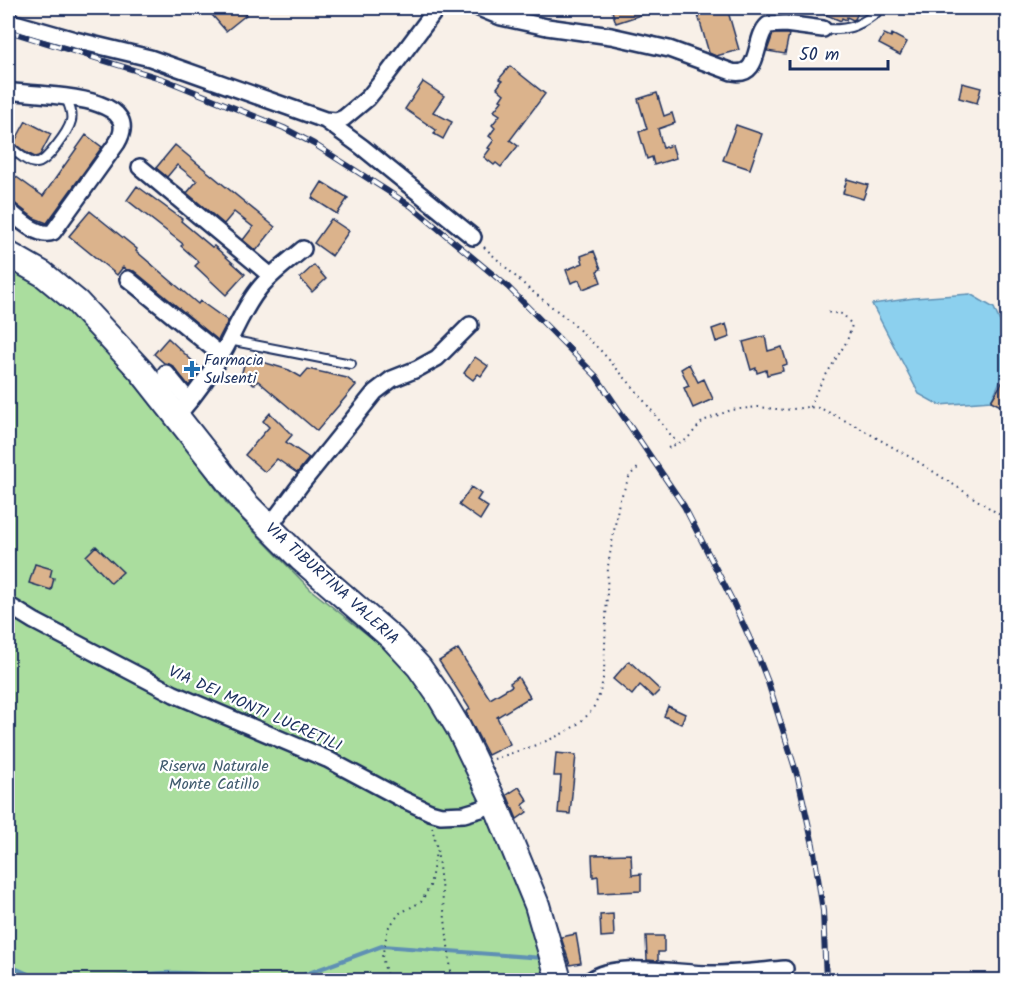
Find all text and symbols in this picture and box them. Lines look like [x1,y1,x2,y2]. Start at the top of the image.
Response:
scale bar [790,33,888,71]
text: 50 m [799,41,839,70]
place label: Farmacia Sulsenti [204,348,264,391]
marker: Farmacia Sulsenti [185,362,199,376]
street label: VIA TIBURTINA VALERIA [259,517,405,651]
street label: VIA DEI MONTI LUCRETILI [164,659,346,759]
park label: Riserva Naturale Monte Catillo [159,754,269,797]

